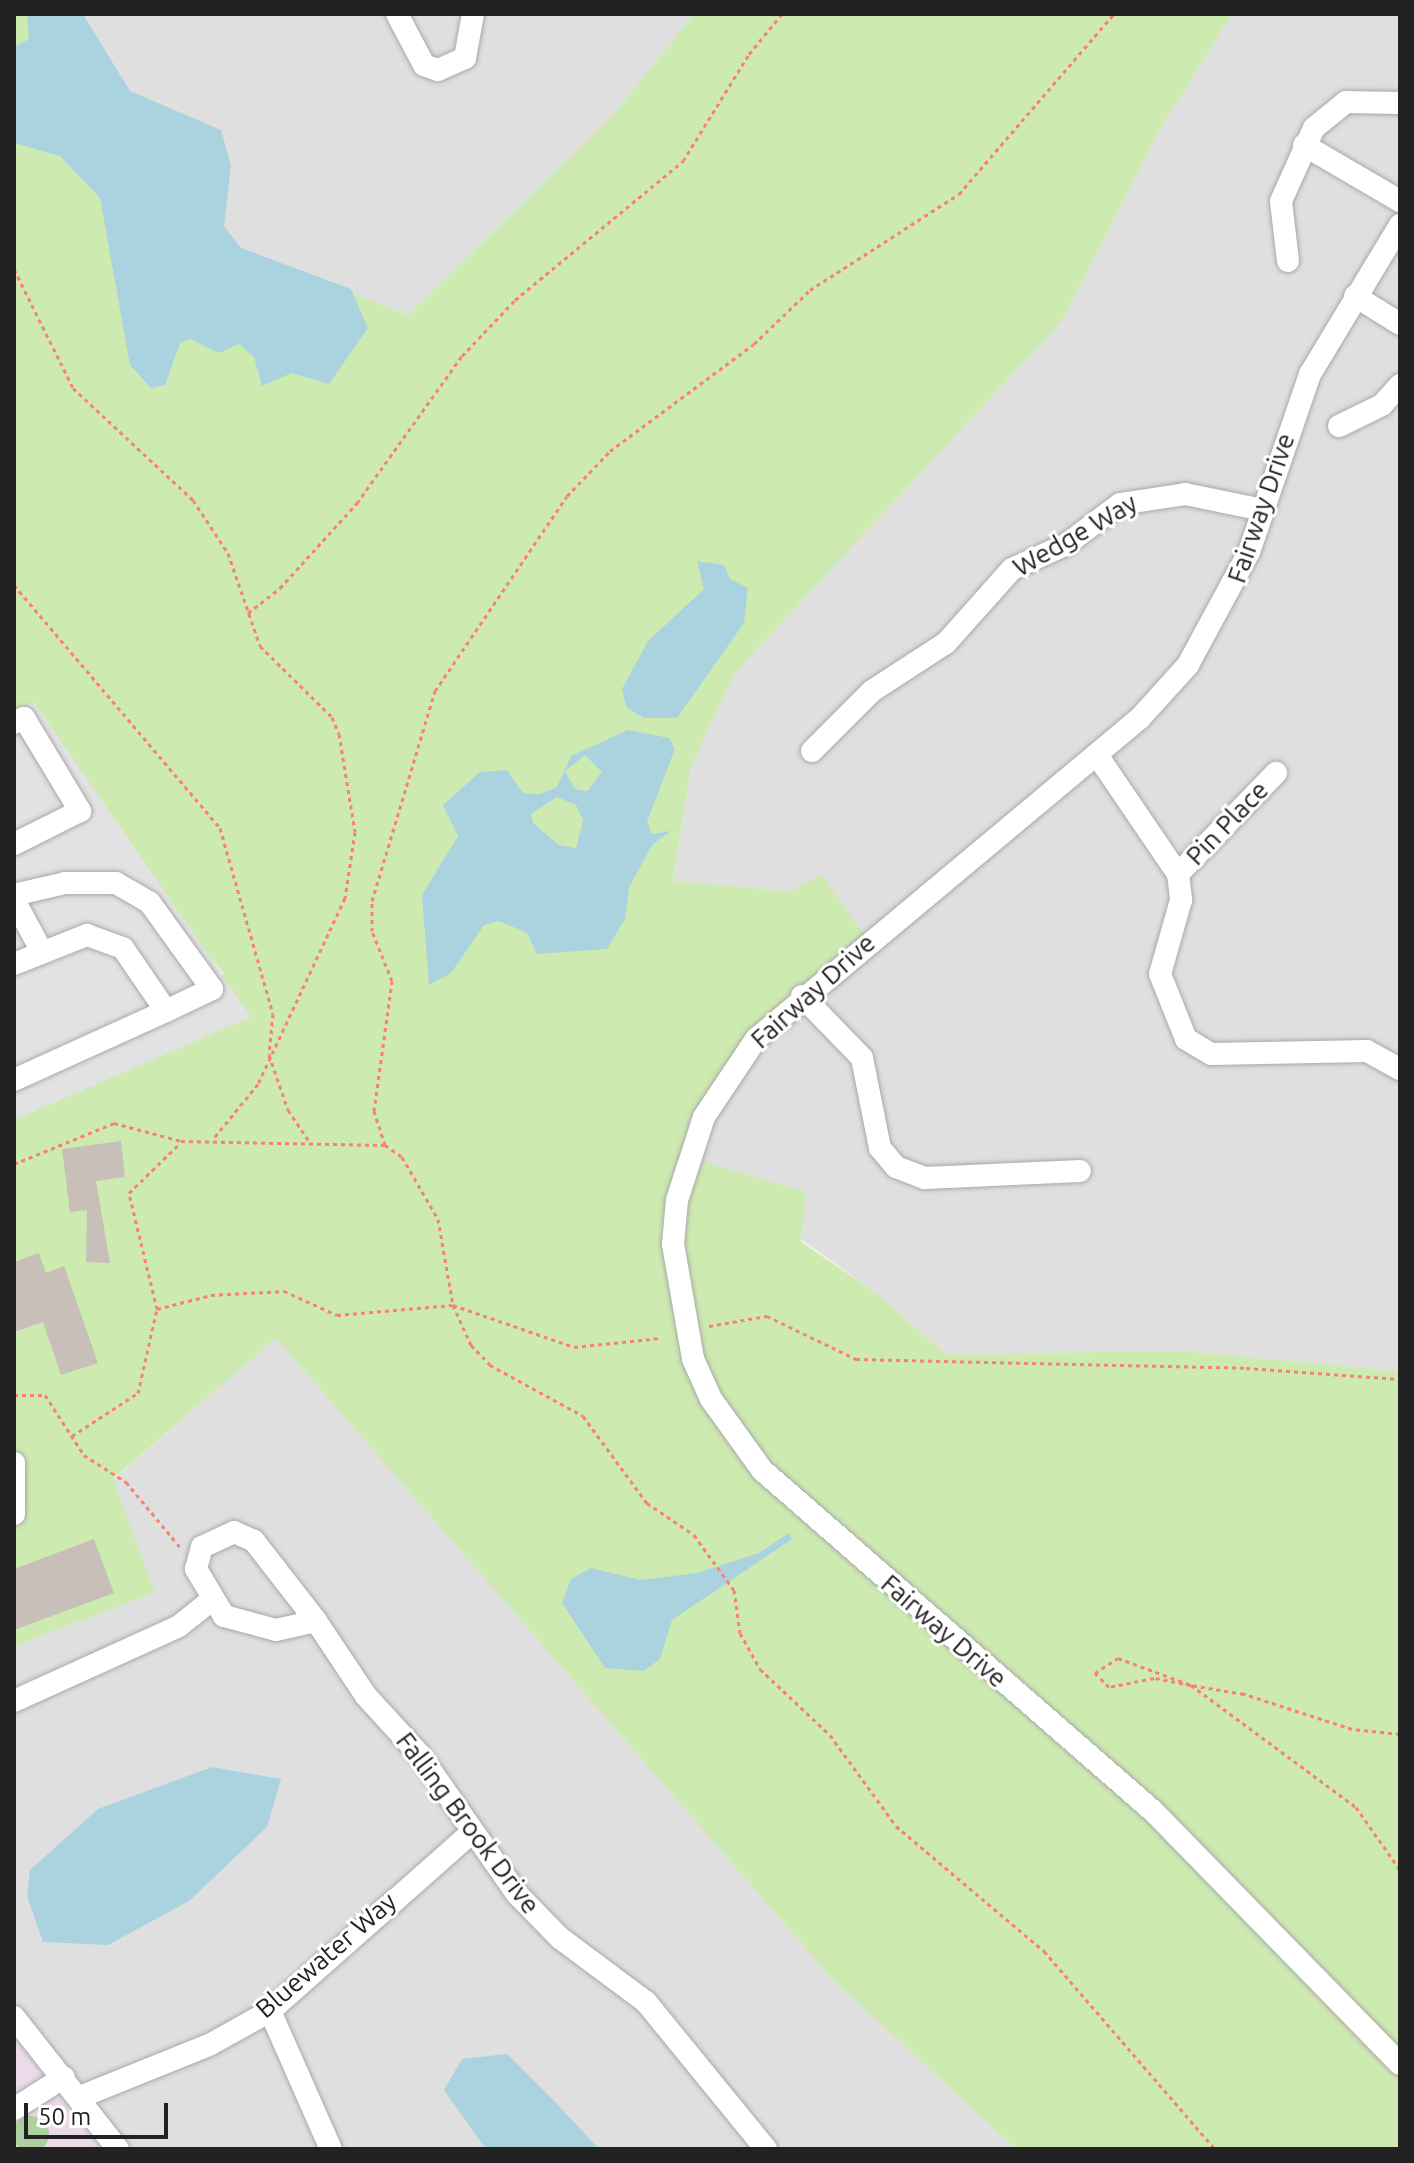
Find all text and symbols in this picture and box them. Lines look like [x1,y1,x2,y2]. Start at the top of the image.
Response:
street label: Fairway Drive [1221,429,1301,587]
street label: Wedge Way [1007,487,1143,583]
street label: Pin Place [1179,774,1275,872]
street label: Fairway Drive [745,927,881,1055]
street label: Fairway Drive [875,1568,1013,1694]
street label: Falling Brook Drive [390,1726,546,1920]
street label: Bluewater Way [249,1886,403,2024]
scale bar [28,2087,172,2137]
text: 50 m [38,2103,91,2130]

